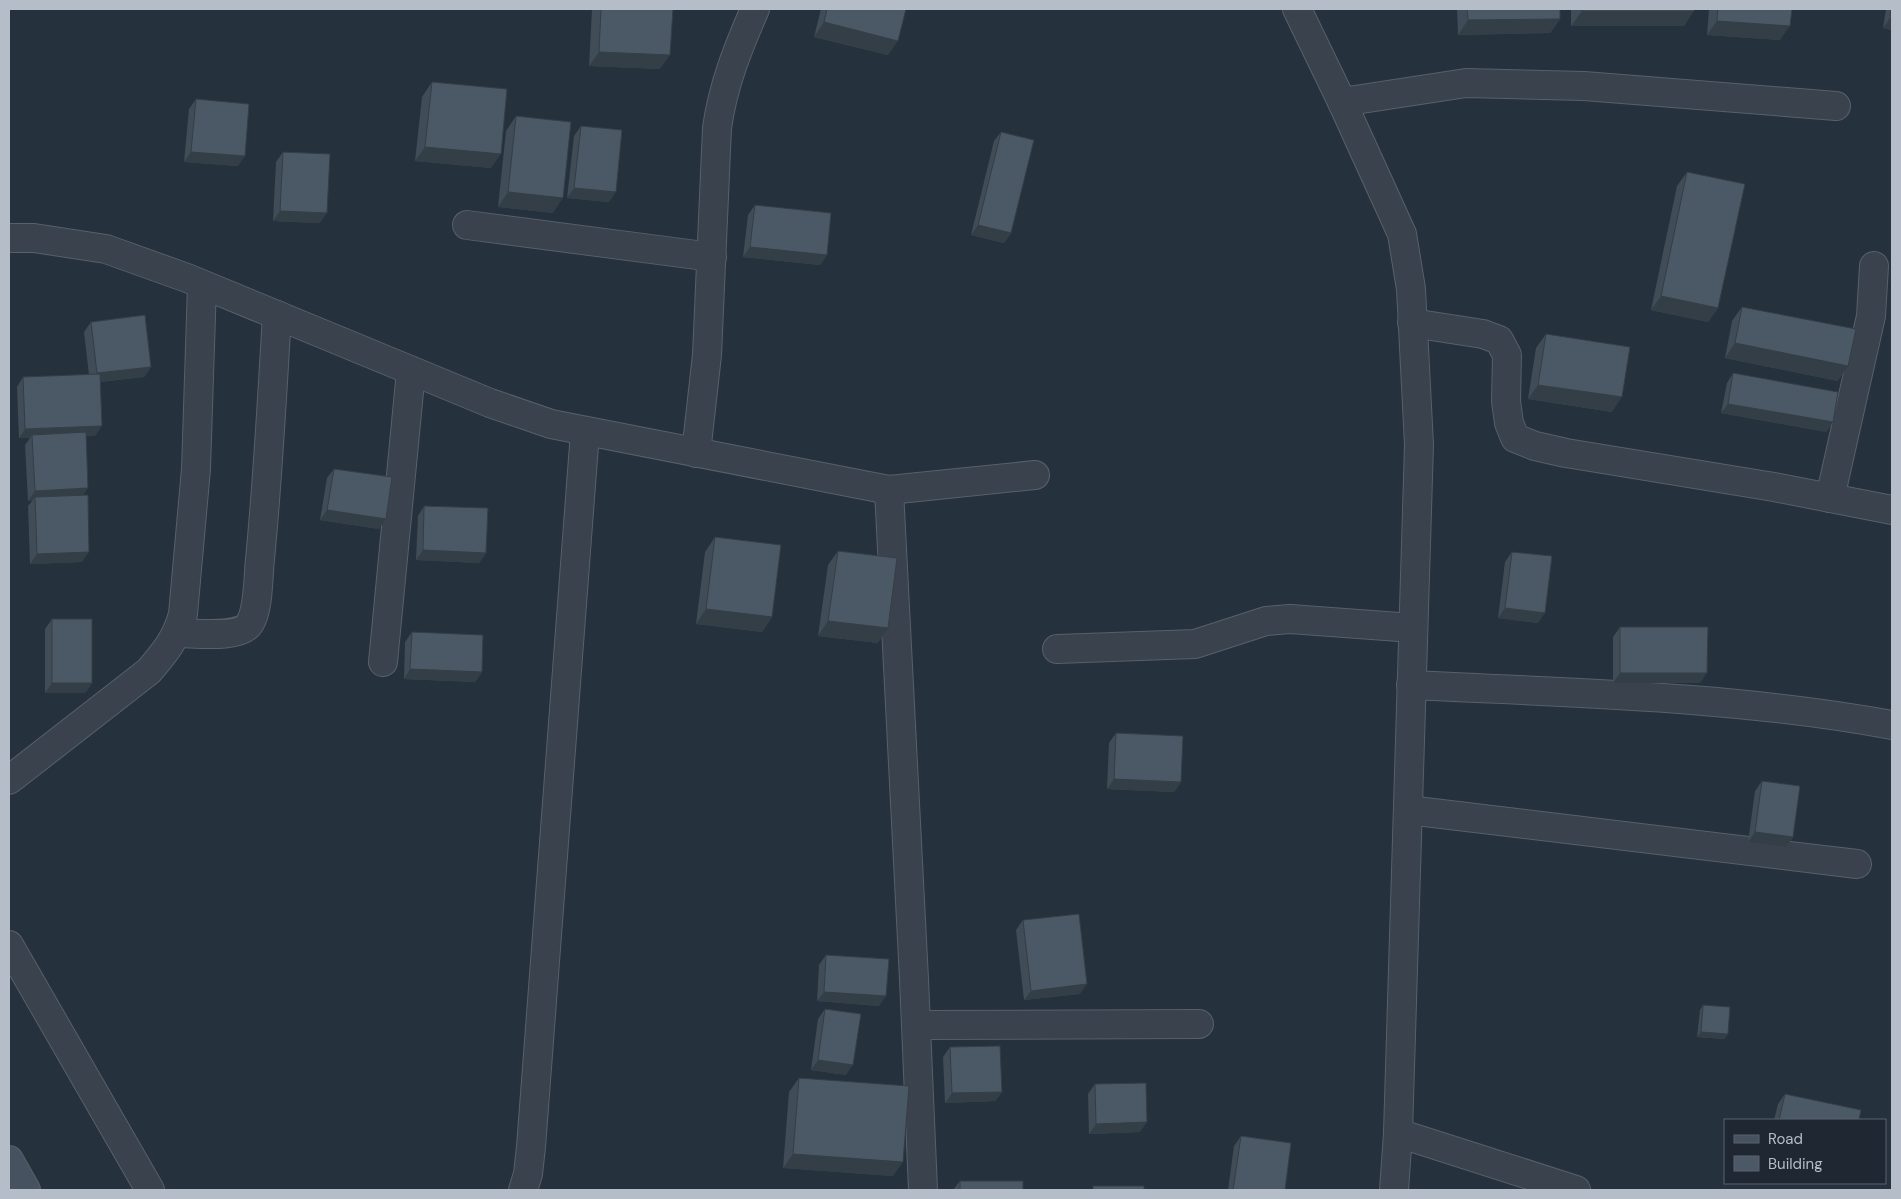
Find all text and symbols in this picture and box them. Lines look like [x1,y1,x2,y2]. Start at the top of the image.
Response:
legend [1724,1119,1886,1184]
text: Road [1768,1129,1803,1149]
text: Building [1768,1154,1823,1174]

